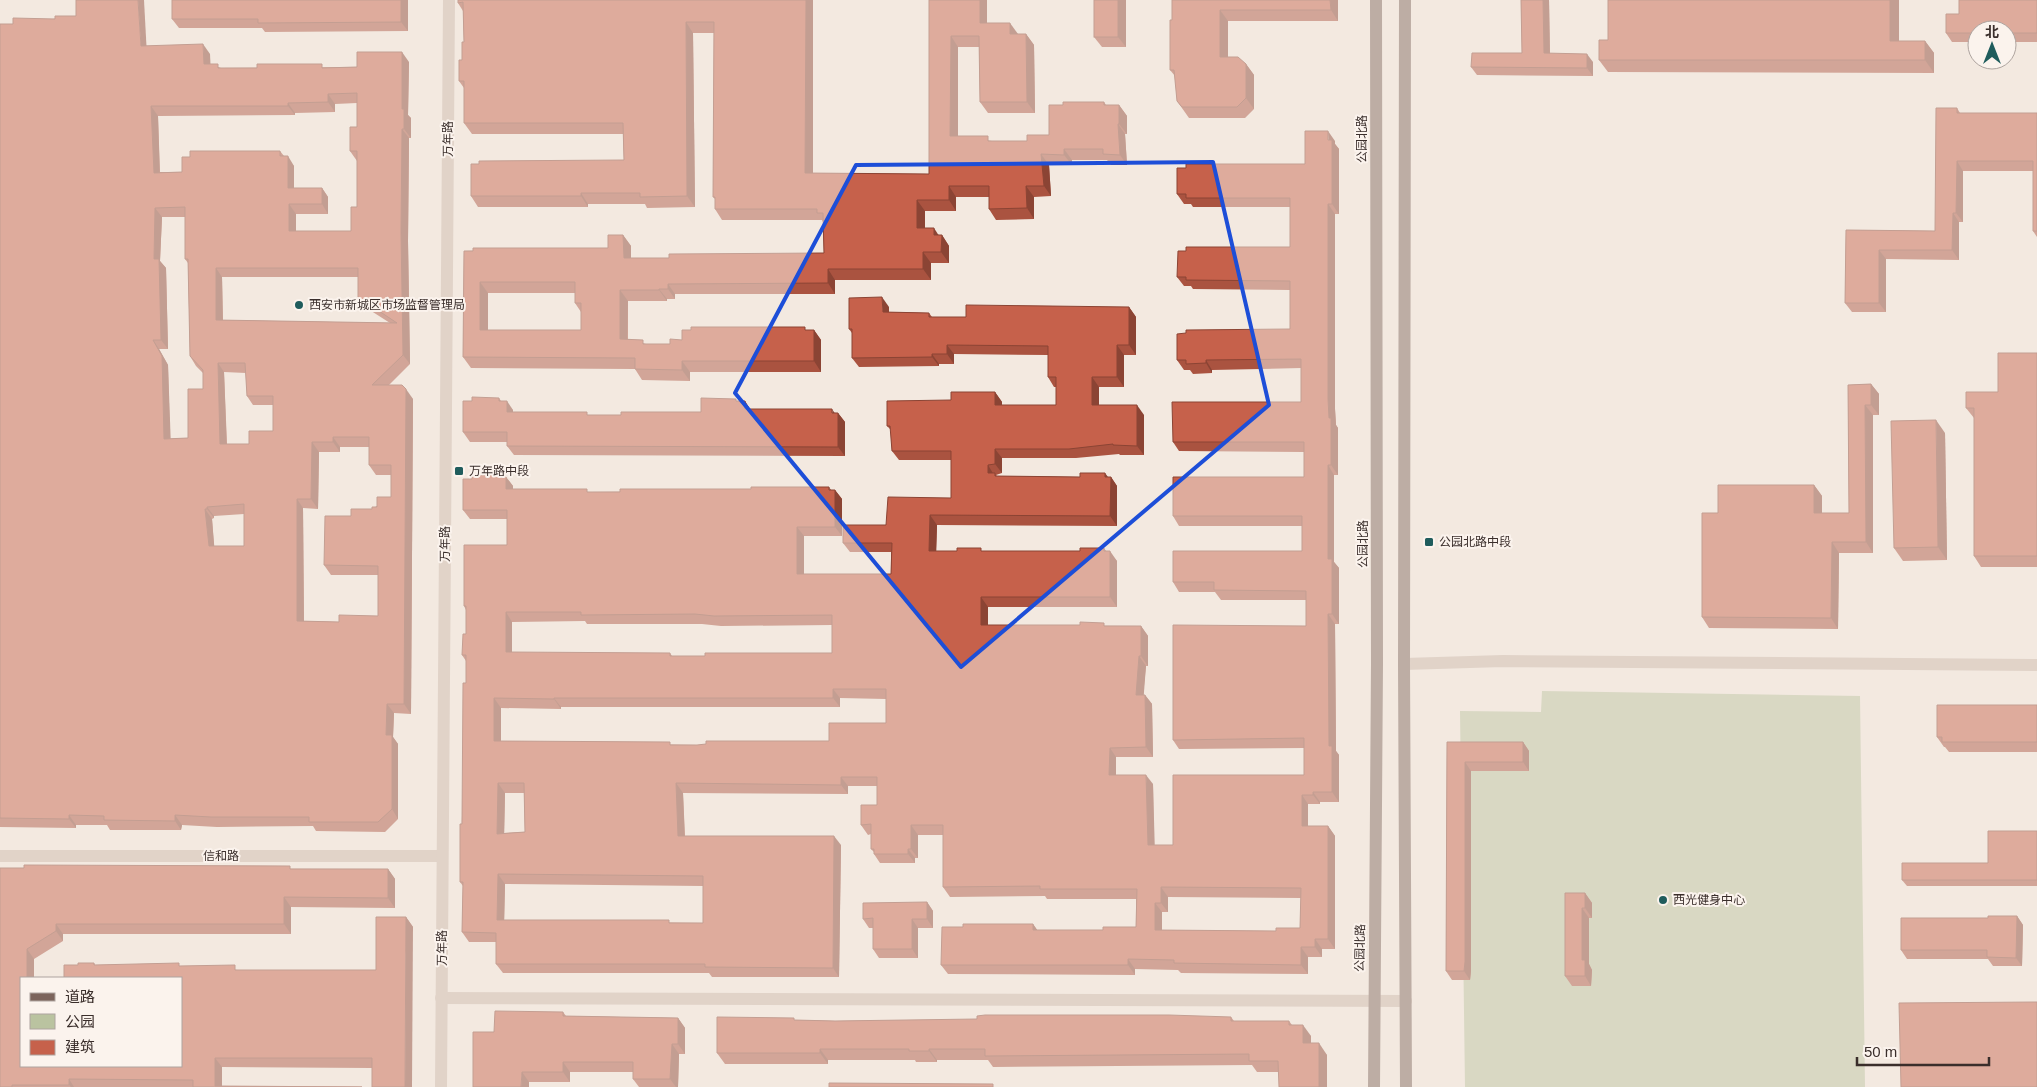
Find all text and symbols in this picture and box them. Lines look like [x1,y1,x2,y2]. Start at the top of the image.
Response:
north arrow [1967,20,2017,70]
text: 北 [1985,24,1999,40]
street label: 公园北路 [1355,115,1369,163]
street label: 万年路 [441,121,455,157]
place label: 西安市新城区市场监督管理局 [309,298,465,312]
marker: 西安市新城区市场监督管理局 [293,299,305,311]
place label: 万年路中段 [469,464,529,478]
marker: 万年路中段 [453,465,465,477]
street label: 公园北路 [1356,520,1370,568]
street label: 万年路 [438,526,452,562]
place label: 公园北路中段 [1439,535,1511,549]
marker: 公园北路中段 [1423,536,1435,548]
street label: 信和路 [203,849,239,863]
place label: 西光健身中心 [1673,893,1745,907]
marker: 西光健身中心 [1657,894,1669,906]
street label: 公园北路 [1353,924,1367,972]
street label: 万年路 [435,930,449,966]
legend [20,977,182,1067]
text: 道路 [65,988,95,1005]
text: 公园 [65,1013,95,1030]
scale bar [1857,1034,1990,1066]
text: 建筑 [65,1038,95,1055]
text: 50 m [1864,1043,1897,1060]

